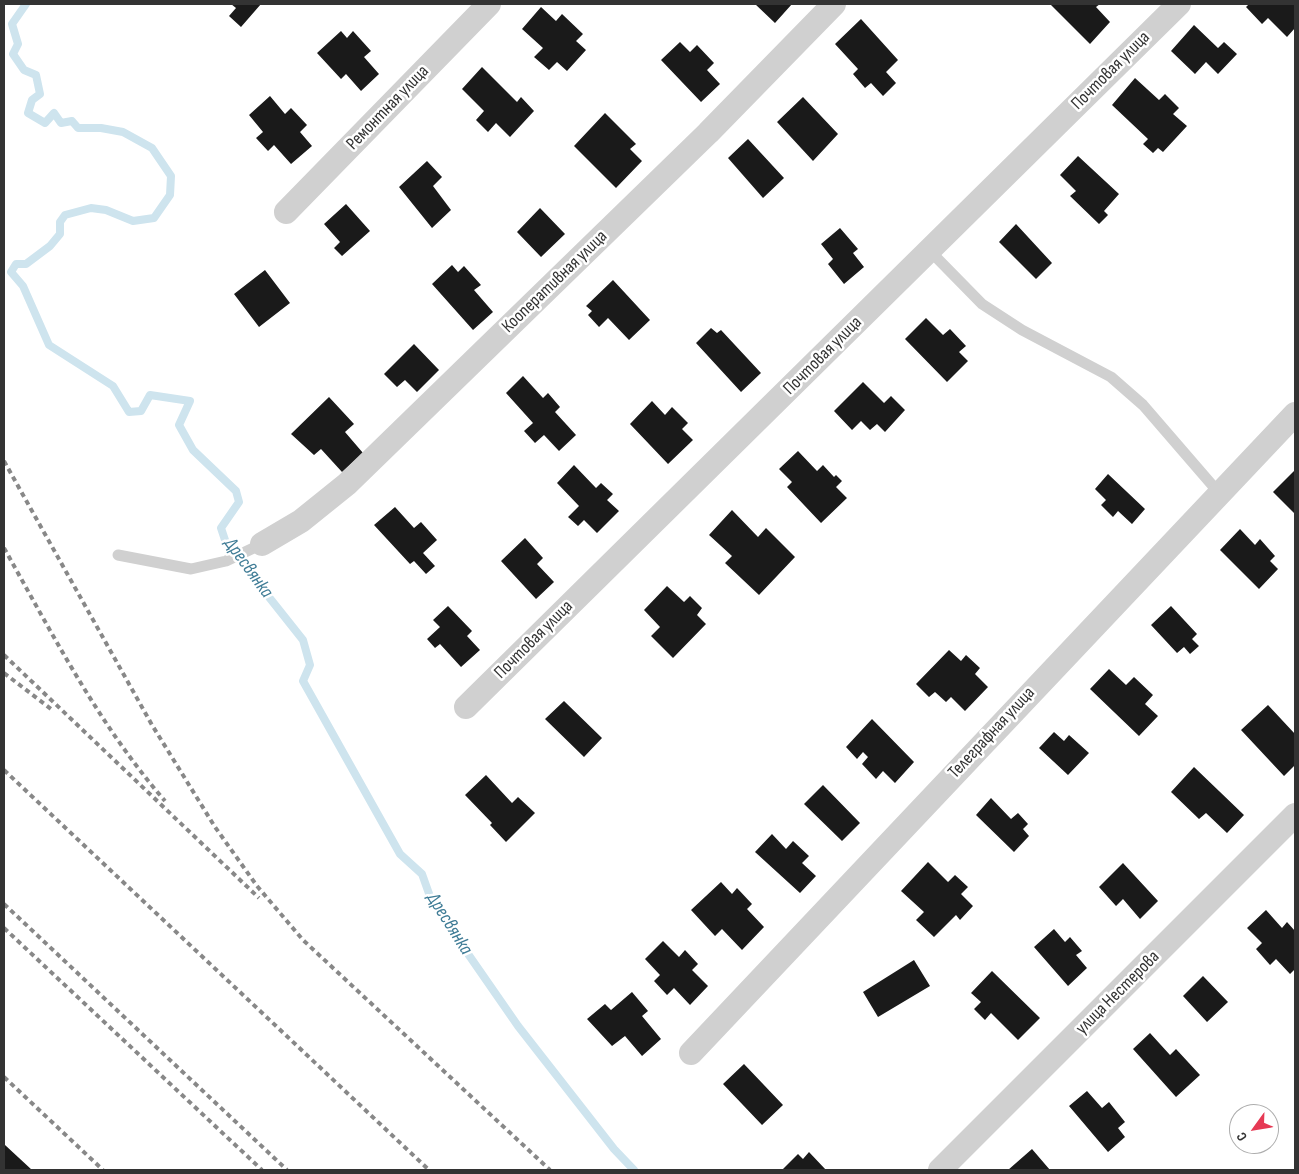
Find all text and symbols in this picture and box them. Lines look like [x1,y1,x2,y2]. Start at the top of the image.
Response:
street label: Почтовая улица [1067,27,1155,115]
street label: Ремонтная улица [342,61,434,155]
street label: Кооперативная улица [498,226,612,338]
street label: Почтовая улица [779,312,867,400]
water label: Дресвянка [219,533,277,603]
street label: Почтовая улица [490,596,578,684]
street label: Телеграфная улица [944,683,1040,783]
water label: Дресвянка [421,889,477,959]
street label: улица Нестерова [1072,947,1164,1039]
north arrow [1229,1104,1279,1154]
text: С [1233,1129,1251,1144]

